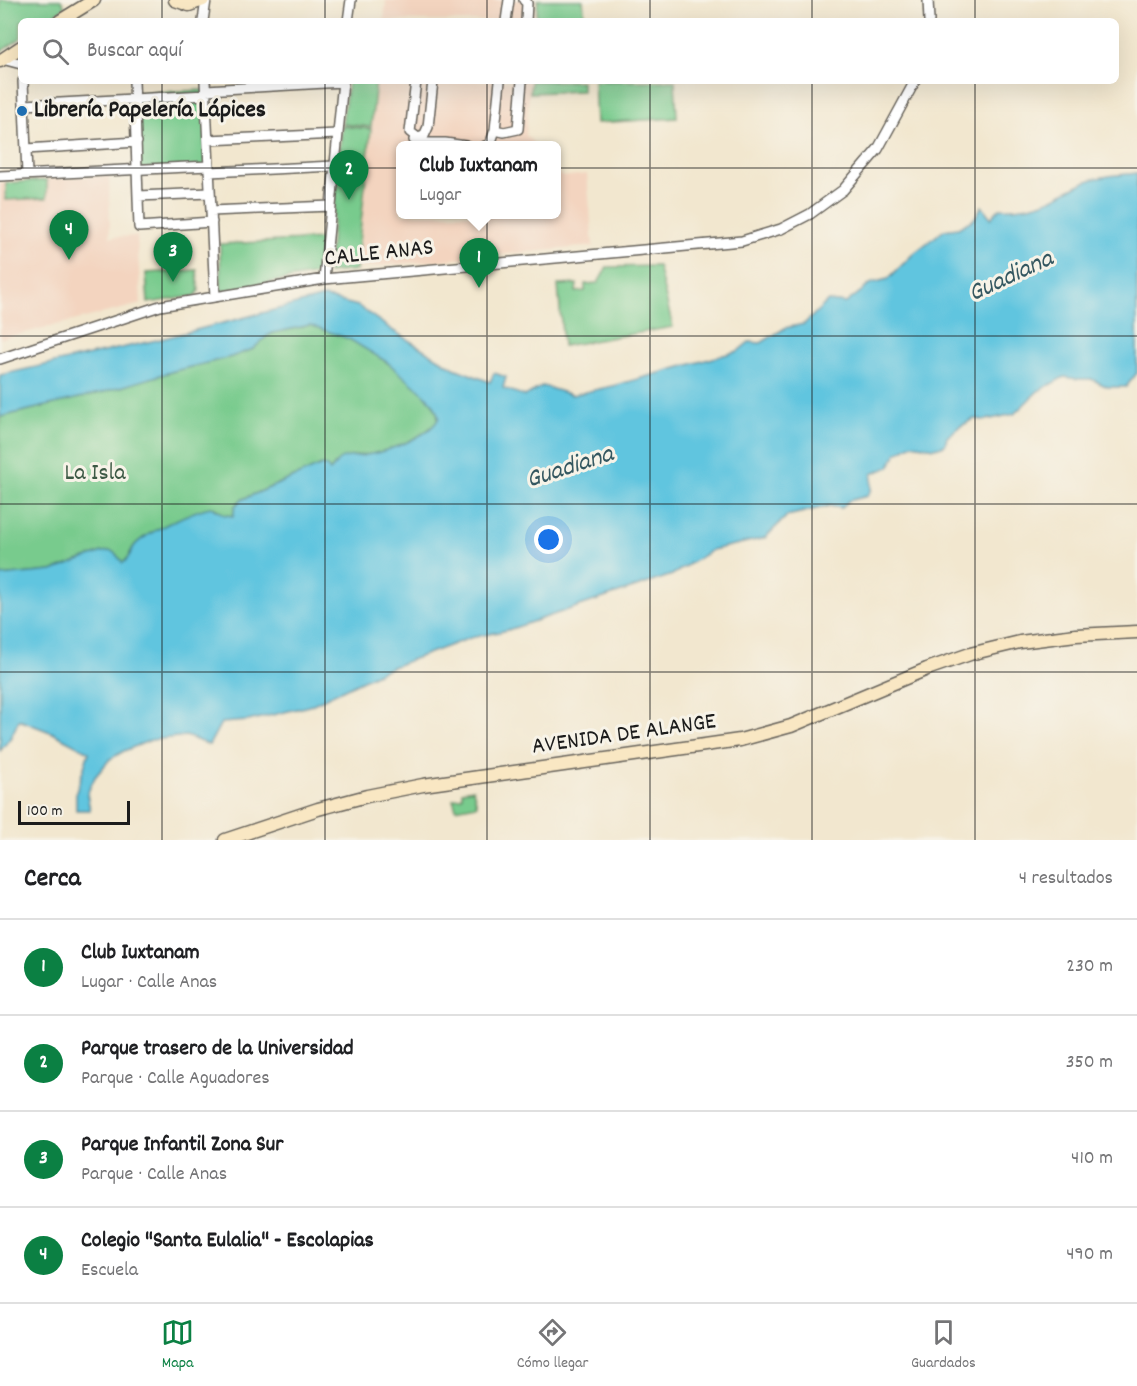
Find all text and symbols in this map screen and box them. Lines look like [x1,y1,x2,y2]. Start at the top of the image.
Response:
search box [18,18,1119,84]
icon: search [39,35,72,68]
text: Buscar aquí [87,36,182,67]
place label: Librería Papelería Lápices [34,94,266,128]
marker: Librería Papelería Lápices [15,104,29,118]
popup [396,141,561,219]
pin: 2 [330,150,368,200]
text: Club Iuxtanam [419,151,538,182]
text: Lugar [419,182,462,210]
pin: 4 [50,210,88,260]
street label: CALLE ANAS [323,231,435,277]
pin: 3 [154,232,192,282]
pin: 1 [460,238,498,288]
water label: Guadiana [962,240,1061,313]
water label: Guadiana [522,436,620,499]
park label: La Isla [64,457,126,491]
your location [534,525,563,554]
street label: AVENIDA DE ALANGE [530,705,718,765]
scale bar [18,798,130,826]
text: 100 m [27,800,63,823]
text: Cerca [24,861,81,898]
text: 4 resultados [1019,865,1113,893]
text: Club Iuxtanam [81,938,200,969]
text: 1 [41,953,46,981]
text: 230 m [1066,953,1113,981]
text: Lugar · Calle Anas [81,969,217,997]
text: Parque trasero de la Universidad [81,1034,354,1065]
text: 2 [39,1049,48,1077]
text: 350 m [1066,1049,1113,1077]
text: Parque · Calle Aguadores [81,1065,270,1093]
text: Parque Infantil Zona Sur [81,1130,283,1161]
text: 3 [39,1145,48,1173]
text: 410 m [1071,1145,1113,1173]
text: Parque · Calle Anas [81,1161,227,1189]
text: Colegio "Santa Eulalia" - Escolapias [81,1226,374,1257]
text: 4 [39,1241,48,1269]
text: 490 m [1066,1241,1113,1269]
text: Escuela [81,1257,138,1285]
tab: Mapa [161,1316,194,1375]
tab: Cómo llegar [517,1316,589,1375]
tab: Guardados [911,1316,976,1375]

